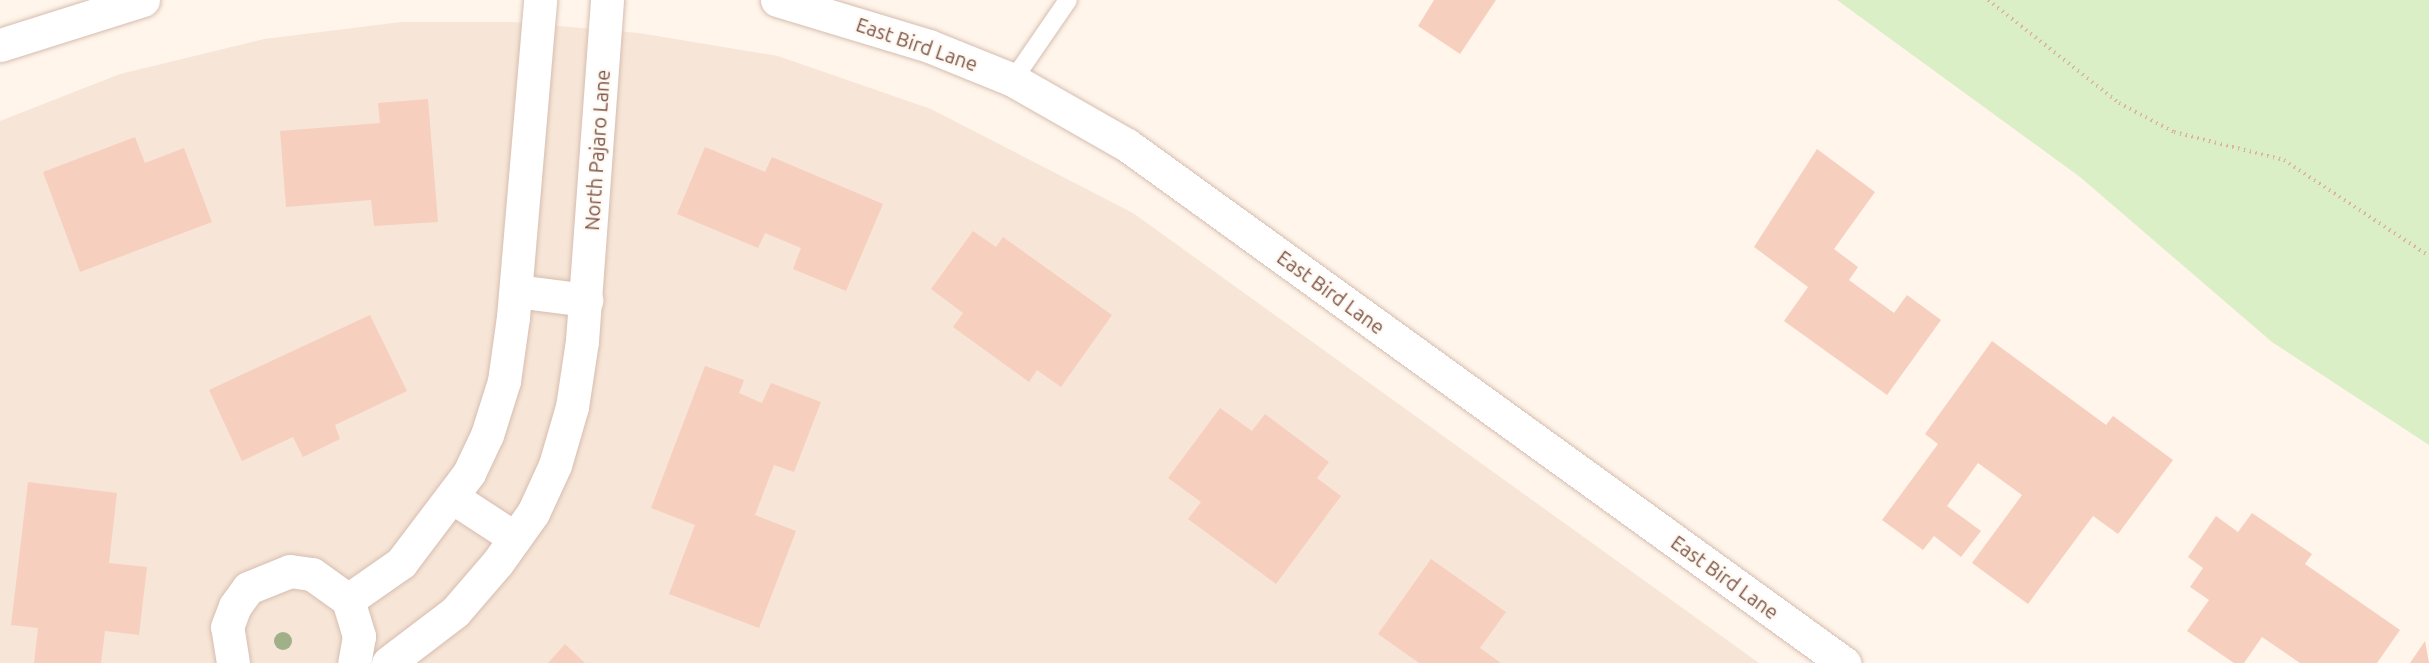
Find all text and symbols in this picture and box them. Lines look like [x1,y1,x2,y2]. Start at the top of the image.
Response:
street label: East Bird Lane [853,12,981,76]
street label: North Pajaro Lane [579,69,615,231]
street label: East Bird Lane [1273,245,1389,339]
street label: East Bird Lane [1667,530,1783,624]

